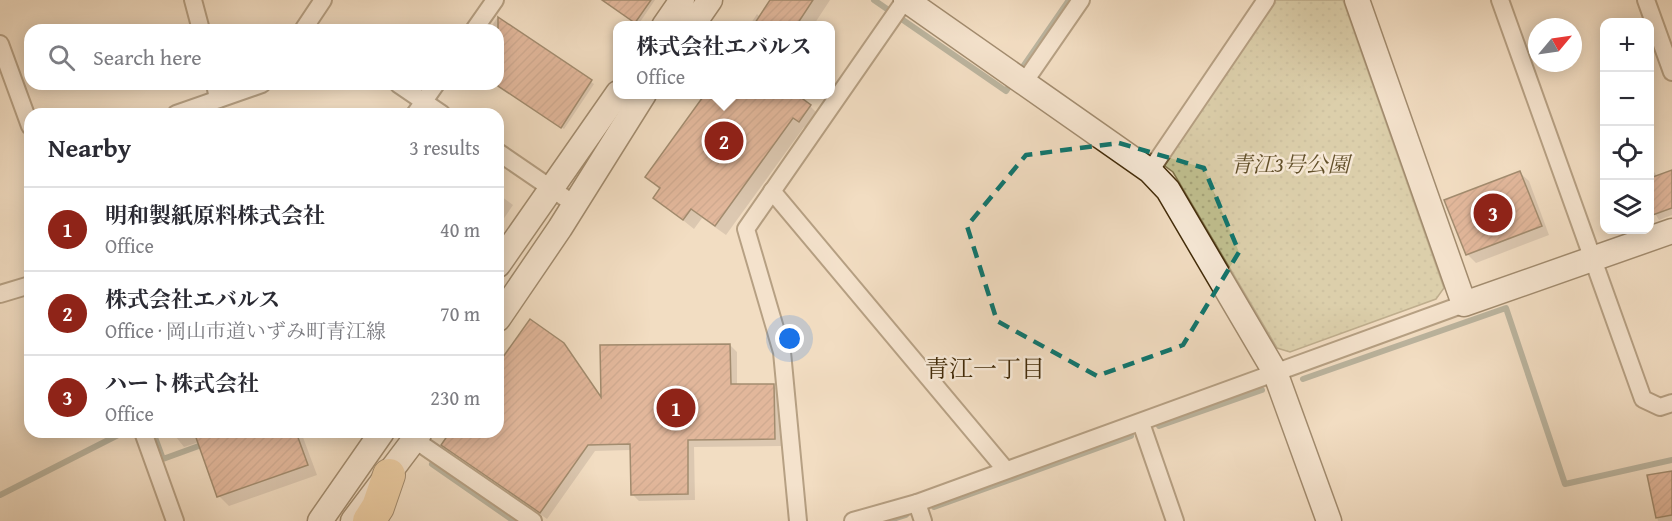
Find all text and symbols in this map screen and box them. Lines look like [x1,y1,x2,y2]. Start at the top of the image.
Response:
north arrow [1528,18,1582,72]
map controls [1600,18,1654,234]
button: + [1600,18,1654,72]
popup [613,21,835,99]
search box [24,24,504,90]
text: 株式会社エバルス [636,30,812,62]
icon: search [45,41,78,74]
text: Search here [93,41,202,73]
text: Office [636,62,685,91]
button: − [1600,72,1654,126]
pin: 2 [704,118,744,164]
button: locate [1600,126,1654,180]
text: Nearby [48,128,131,167]
text: 3 results [409,133,480,162]
park label: 青江3号公園 [1230,148,1353,180]
button: layers [1600,180,1654,234]
pin: 3 [1474,190,1512,236]
text: 明和製紙原料株式会社 [105,199,325,231]
text: 1 [62,215,73,244]
text: 40 m [440,215,480,244]
text: Office [105,231,154,260]
text: 株式会社エバルス [105,283,280,315]
text: 2 [62,299,73,328]
text: 70 m [440,299,480,328]
text: Office · 岡山市道いずみ町青江線 [105,316,386,345]
your location [775,324,804,353]
district label: 青江一丁目 [925,351,1045,386]
text: ハート株式会社 [105,367,259,399]
text: 3 [62,383,73,412]
text: 230 m [430,383,480,412]
pin: 1 [656,386,696,430]
text: Office [105,399,154,428]

